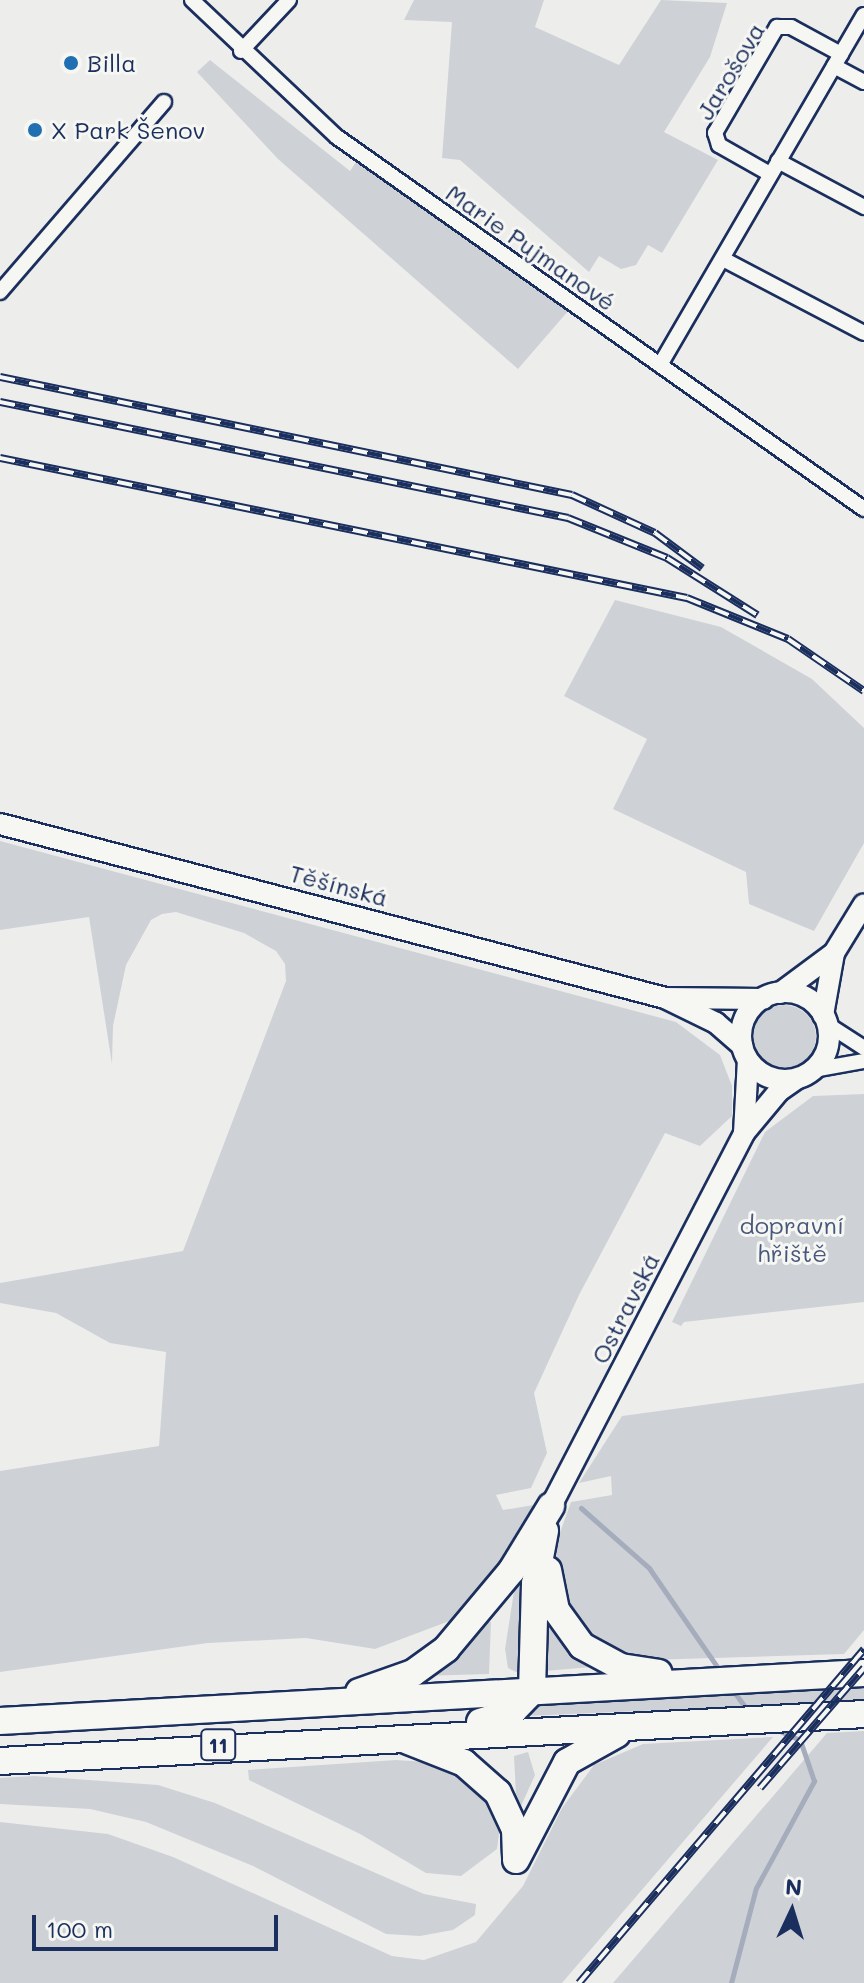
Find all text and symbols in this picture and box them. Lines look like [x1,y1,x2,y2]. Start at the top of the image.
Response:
street label: Jarošova [690,17,770,125]
place label: Billa [87,49,136,77]
marker: Billa [62,54,80,72]
place label: X Park Šenov [51,116,205,144]
marker: X Park Šenov [26,121,44,139]
street label: Marie Pujmanové [441,178,621,316]
street label: Těšínská [287,858,391,912]
park label: dopravní hřiště [740,1211,844,1267]
street label: Ostravská [585,1248,665,1368]
road number: 11 [200,1727,236,1763]
north arrow [752,1871,832,1951]
text: N [784,1872,803,1902]
scale bar [36,1899,282,1949]
text: 100 m [46,1913,113,1944]

